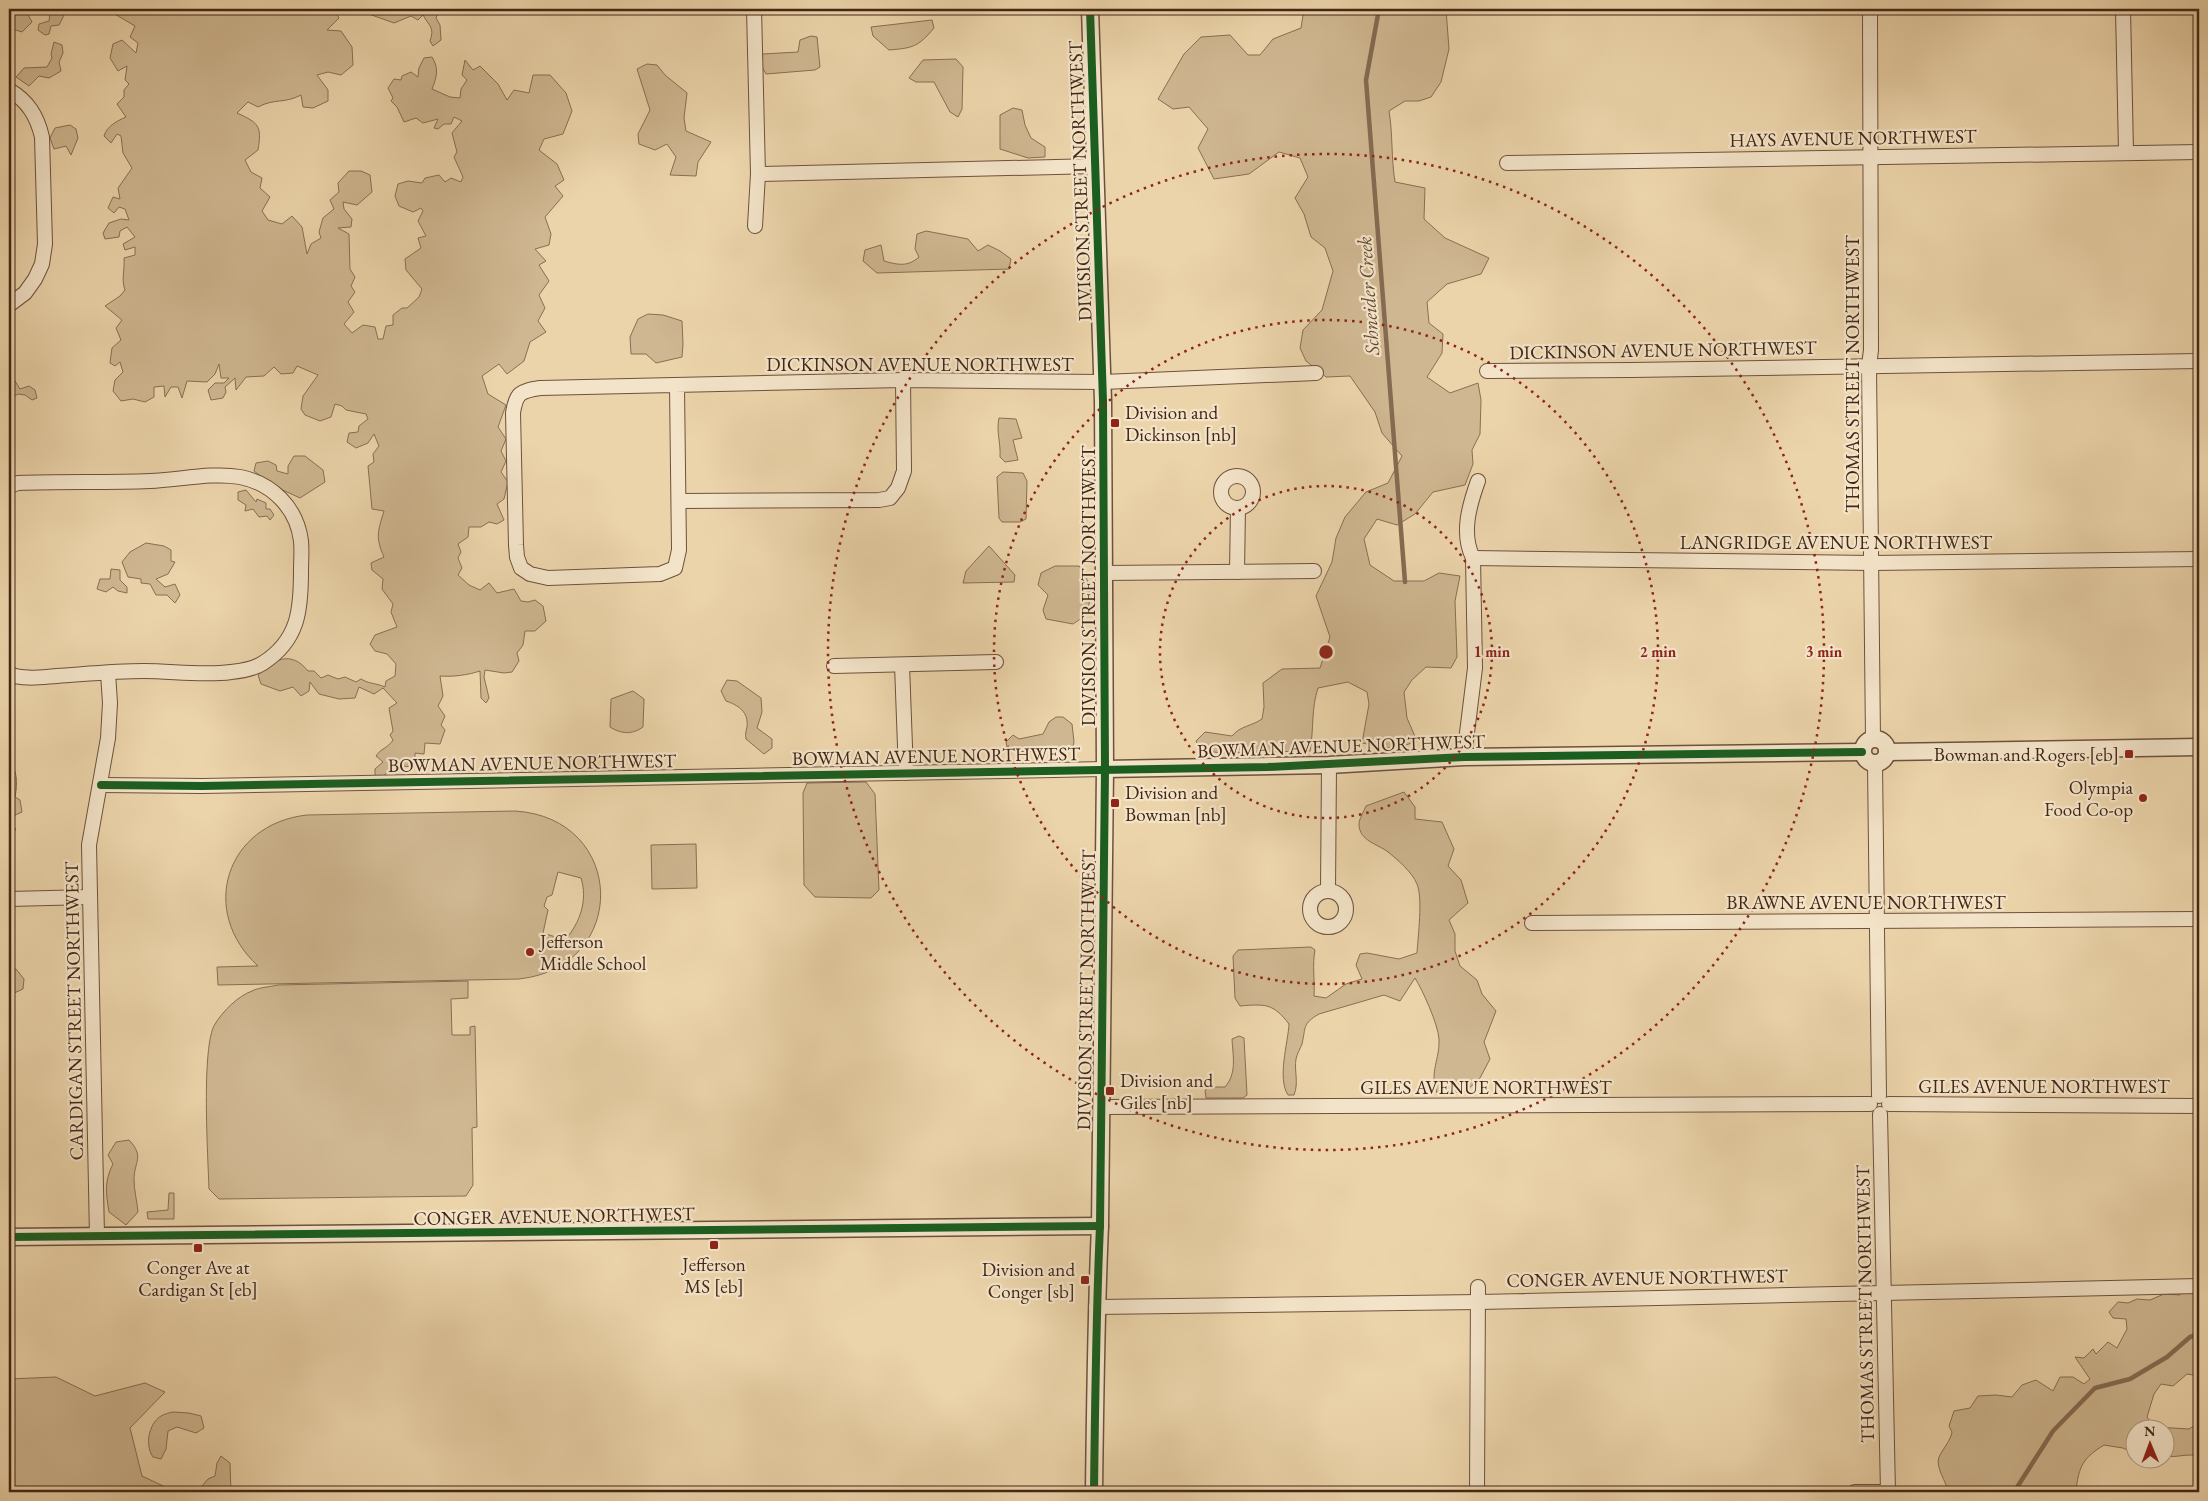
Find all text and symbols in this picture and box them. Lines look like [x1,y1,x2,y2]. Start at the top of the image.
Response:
street label: DIVISION STREET NORTHWEST [1063,40,1097,322]
street label: HAYS AVENUE NORTHWEST [1729,123,1977,153]
street label: THOMAS STREET NORTHWEST [1840,235,1865,513]
water label: Schneider Creek [1351,236,1385,357]
street label: DICKINSON AVENUE NORTHWEST [1509,335,1817,365]
street label: DICKINSON AVENUE NORTHWEST [766,352,1074,377]
place label: Division and Dickinson [nb] [1125,400,1237,447]
marker: Division and Dickinson [nb] [1109,417,1121,429]
street label: DIVISION STREET NORTHWEST [1076,445,1101,726]
street label: LANGRIDGE AVENUE NORTHWEST [1680,530,1992,555]
text: 1 min [1474,642,1511,661]
text: 2 min [1640,642,1677,661]
text: 3 min [1806,642,1843,661]
centre of rings [1317,643,1335,661]
street label: BOWMAN AVENUE NORTHWEST [1197,728,1486,764]
street label: BOWMAN AVENUE NORTHWEST [792,741,1080,771]
place label: Bowman and Rogers [eb] [1934,742,2119,767]
street label: BOWMAN AVENUE NORTHWEST [388,748,676,778]
marker: Bowman and Rogers [eb] [2123,748,2135,760]
place label: Olympia Food Co-op [2044,775,2133,822]
place label: Division and Bowman [nb] [1125,780,1227,827]
marker: Olympia Food Co-op [2137,792,2149,804]
marker: Division and Bowman [nb] [1109,797,1121,809]
street label: DIVISION STREET NORTHWEST [1071,849,1101,1131]
street label: CARDIGAN STREET NORTHWEST [59,861,89,1161]
street label: BRAWNE AVENUE NORTHWEST [1726,890,2006,915]
place label: Jefferson Middle School [538,929,647,976]
marker: Jefferson Middle School [524,946,536,958]
place label: Division and Giles [nb] [1120,1068,1214,1115]
street label: GILES AVENUE NORTHWEST [1918,1074,2170,1099]
street label: GILES AVENUE NORTHWEST [1360,1075,1612,1100]
marker: Division and Giles [nb] [1104,1085,1116,1097]
street label: THOMAS STREET NORTHWEST [1850,1165,1880,1443]
street label: CONGER AVENUE NORTHWEST [413,1201,695,1231]
marker: Jefferson MS [eb] [708,1239,720,1251]
marker: Conger Ave at Cardigan St [eb] [192,1242,204,1254]
place label: Jefferson MS [eb] [680,1252,746,1299]
place label: Conger Ave at Cardigan St [eb] [138,1255,258,1302]
place label: Division and Conger [sb] [982,1257,1075,1304]
street label: CONGER AVENUE NORTHWEST [1506,1263,1788,1293]
marker: Division and Conger [sb] [1079,1274,1091,1286]
north arrow [2126,1418,2176,1468]
text: N [2144,1422,2156,1440]

